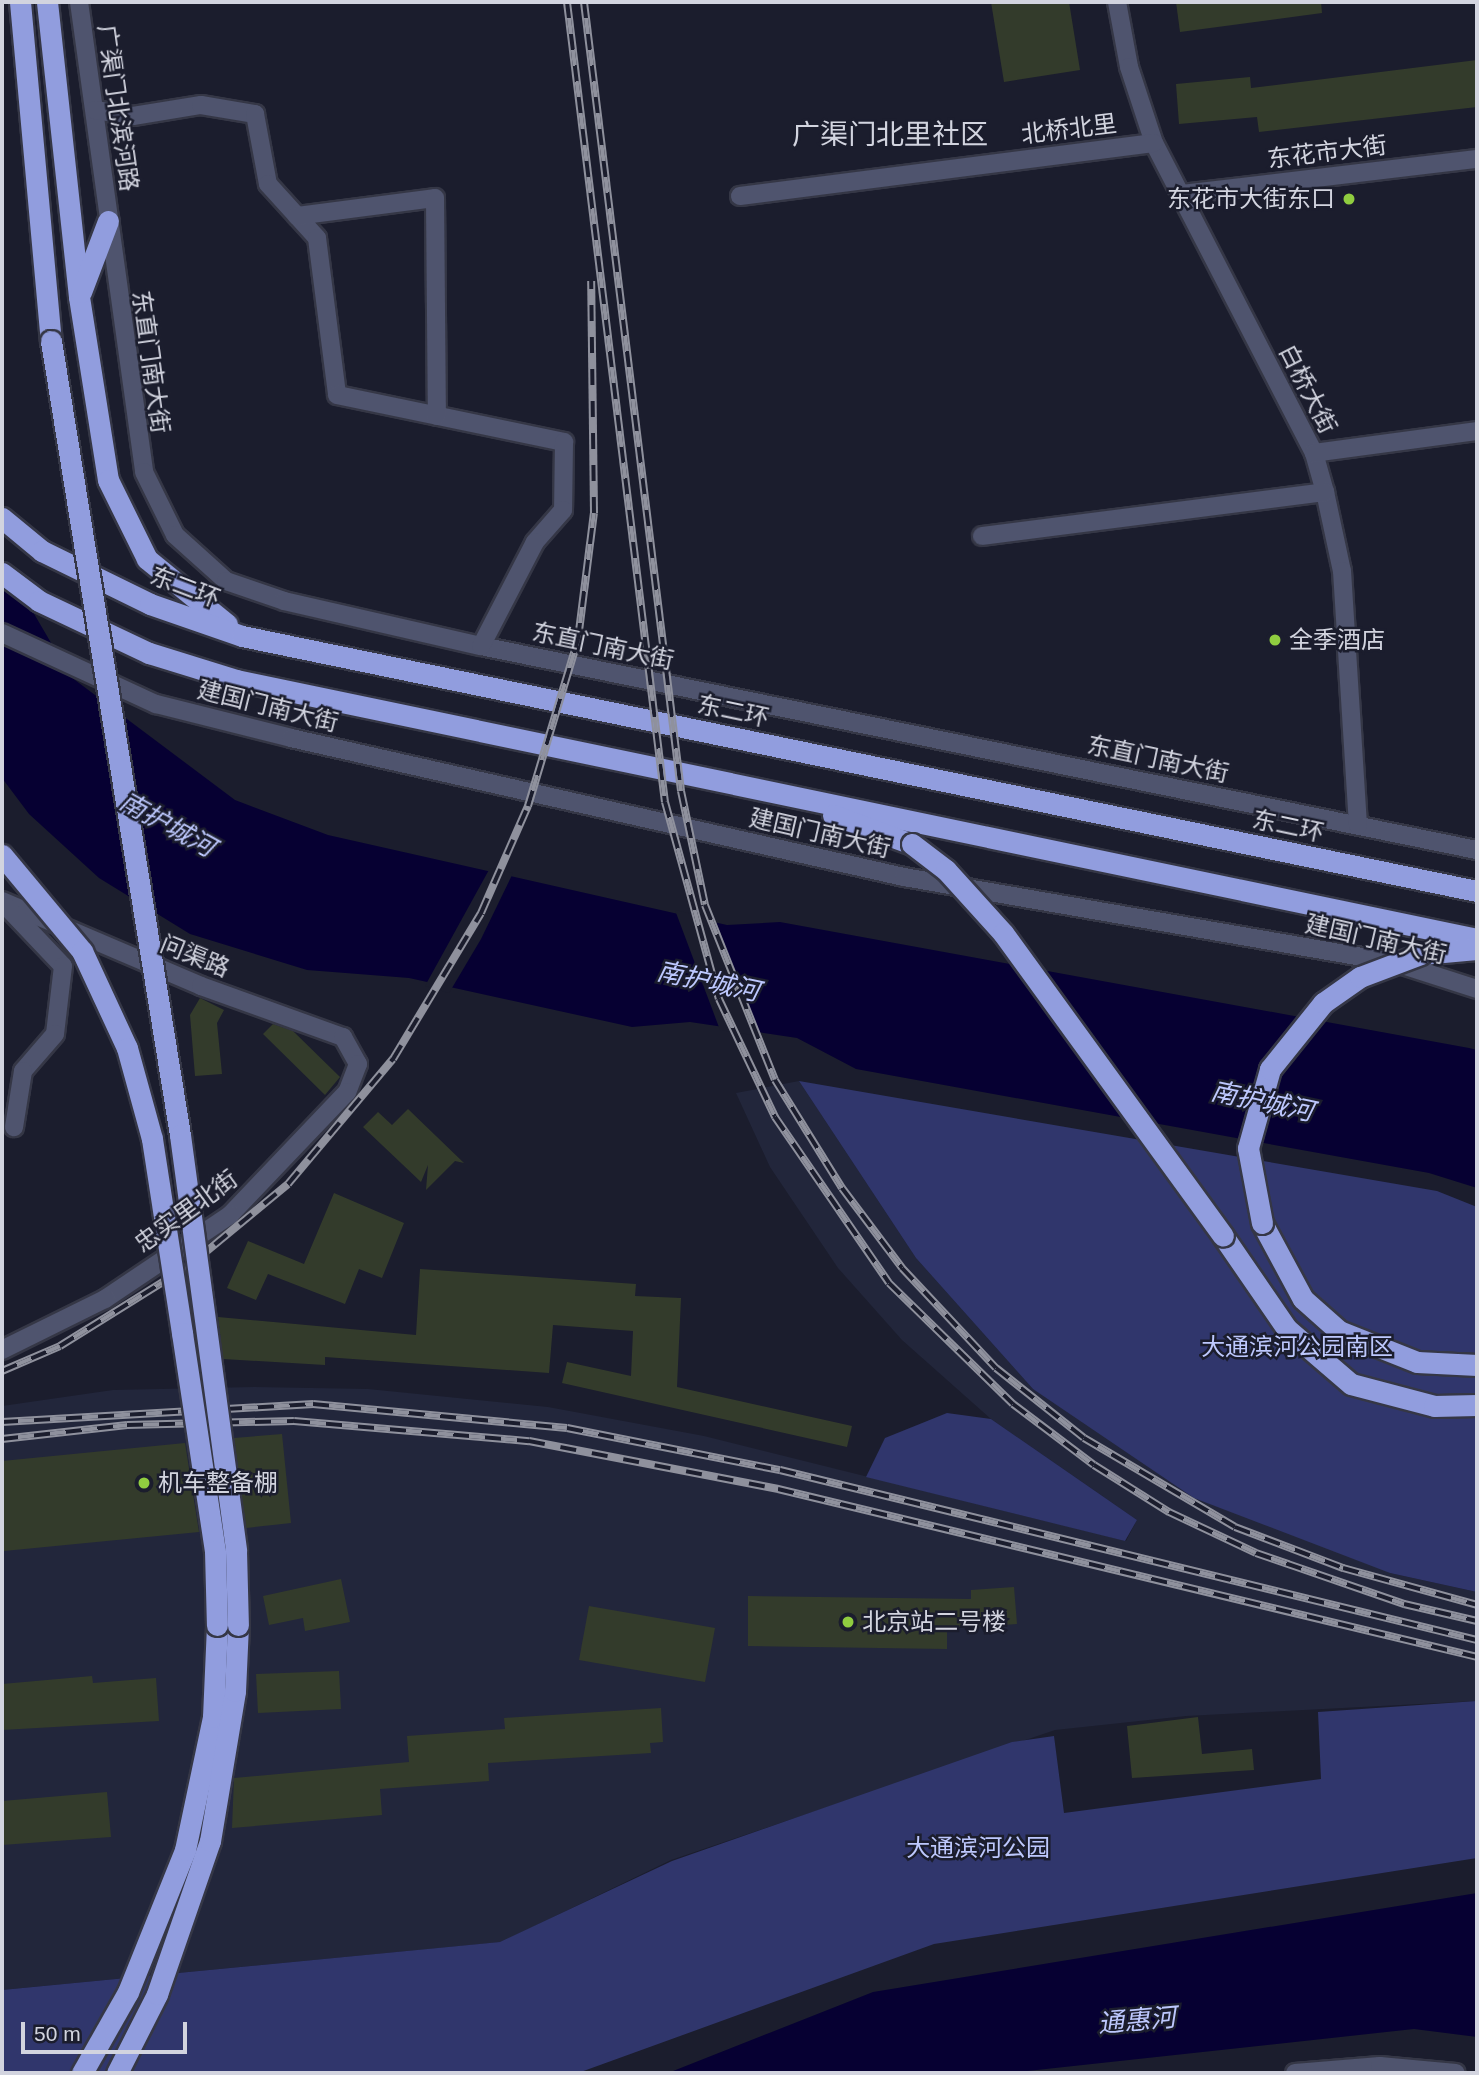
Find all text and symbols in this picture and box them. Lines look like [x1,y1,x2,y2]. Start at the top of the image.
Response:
street label: 广渠门北滨河路 [92,23,144,193]
street label: 北桥北里 [1020,109,1118,149]
district label: 广渠门北里社区 [792,118,988,152]
street label: 东花市大街 [1266,130,1388,174]
place label: 东花市大街东口 [1167,185,1335,213]
marker: 东花市大街东口 [1341,191,1357,207]
street label: 东直门南大街 [127,289,175,435]
street label: 白桥大街 [1273,340,1343,438]
street label: 东二环 [146,561,224,613]
street label: 东直门南大街 [530,617,676,675]
place label: 全季酒店 [1289,626,1385,654]
marker: 全季酒店 [1267,632,1283,648]
street label: 建国门南大街 [195,675,341,737]
street label: 东二环 [695,689,771,733]
street label: 东直门南大街 [1085,730,1231,788]
water label: 南护城河 [114,786,220,864]
street label: 建国门南大街 [747,803,893,863]
street label: 东二环 [1250,804,1326,848]
street label: 建国门南大街 [1303,909,1449,969]
street label: 问渠路 [156,929,234,983]
water label: 南护城河 [654,956,762,1008]
water label: 南护城河 [1208,1076,1316,1128]
street label: 忠实里北街 [129,1164,243,1258]
park label: 大通滨河公园南区 [1201,1333,1393,1361]
place label: 机车整备棚 [158,1469,278,1497]
marker: 机车整备棚 [136,1475,152,1491]
place label: 北京站二号楼 [862,1608,1006,1636]
marker: 北京站二号楼 [840,1614,856,1630]
park label: 大通滨河公园 [906,1834,1050,1862]
water label: 通惠河 [1097,2002,1177,2040]
scale bar [24,2008,191,2052]
text: 50 m [34,2022,81,2045]

